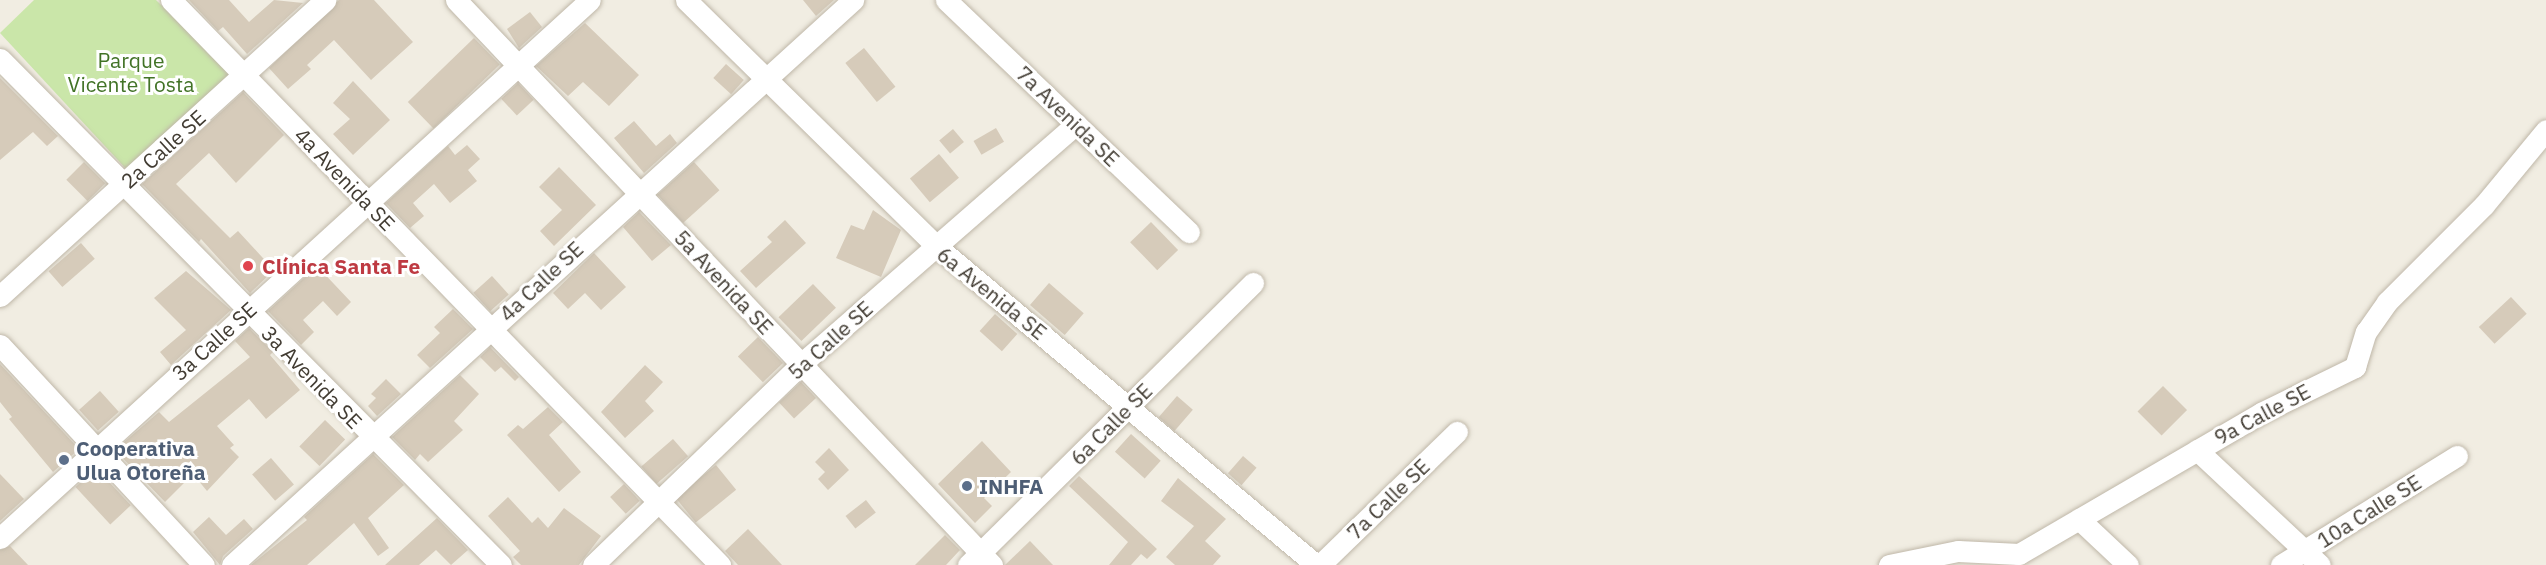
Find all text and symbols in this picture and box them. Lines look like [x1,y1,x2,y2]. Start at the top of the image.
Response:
park label: Parque Vicente Tosta [68,47,194,97]
street label: 7a Avenida SE [1011,61,1125,171]
street label: 2a Calle SE [115,104,211,194]
street label: 4a Avenida SE [290,122,400,236]
street label: 5a Avenida SE [669,225,779,339]
street label: 4a Calle SE [494,236,588,326]
street label: 6a Avenida SE [932,241,1052,345]
place label: Clínica Santa Fe [262,253,420,279]
marker: Clínica Santa Fe [239,257,257,275]
street label: 5a Calle SE [782,295,878,385]
street label: 3a Calle SE [166,296,262,386]
street label: 3a Avenida SE [257,320,367,434]
street label: 6a Calle SE [1065,378,1157,470]
street label: 9a Calle SE [2210,378,2314,450]
place label: Cooperativa Ulua Otoreña [76,435,206,485]
marker: Cooperativa Ulua Otoreña [57,453,71,467]
street label: 7a Calle SE [1341,453,1435,545]
street label: 10a Calle SE [2312,469,2426,553]
place label: INHFA [979,473,1043,499]
marker: INHFA [960,479,974,493]

